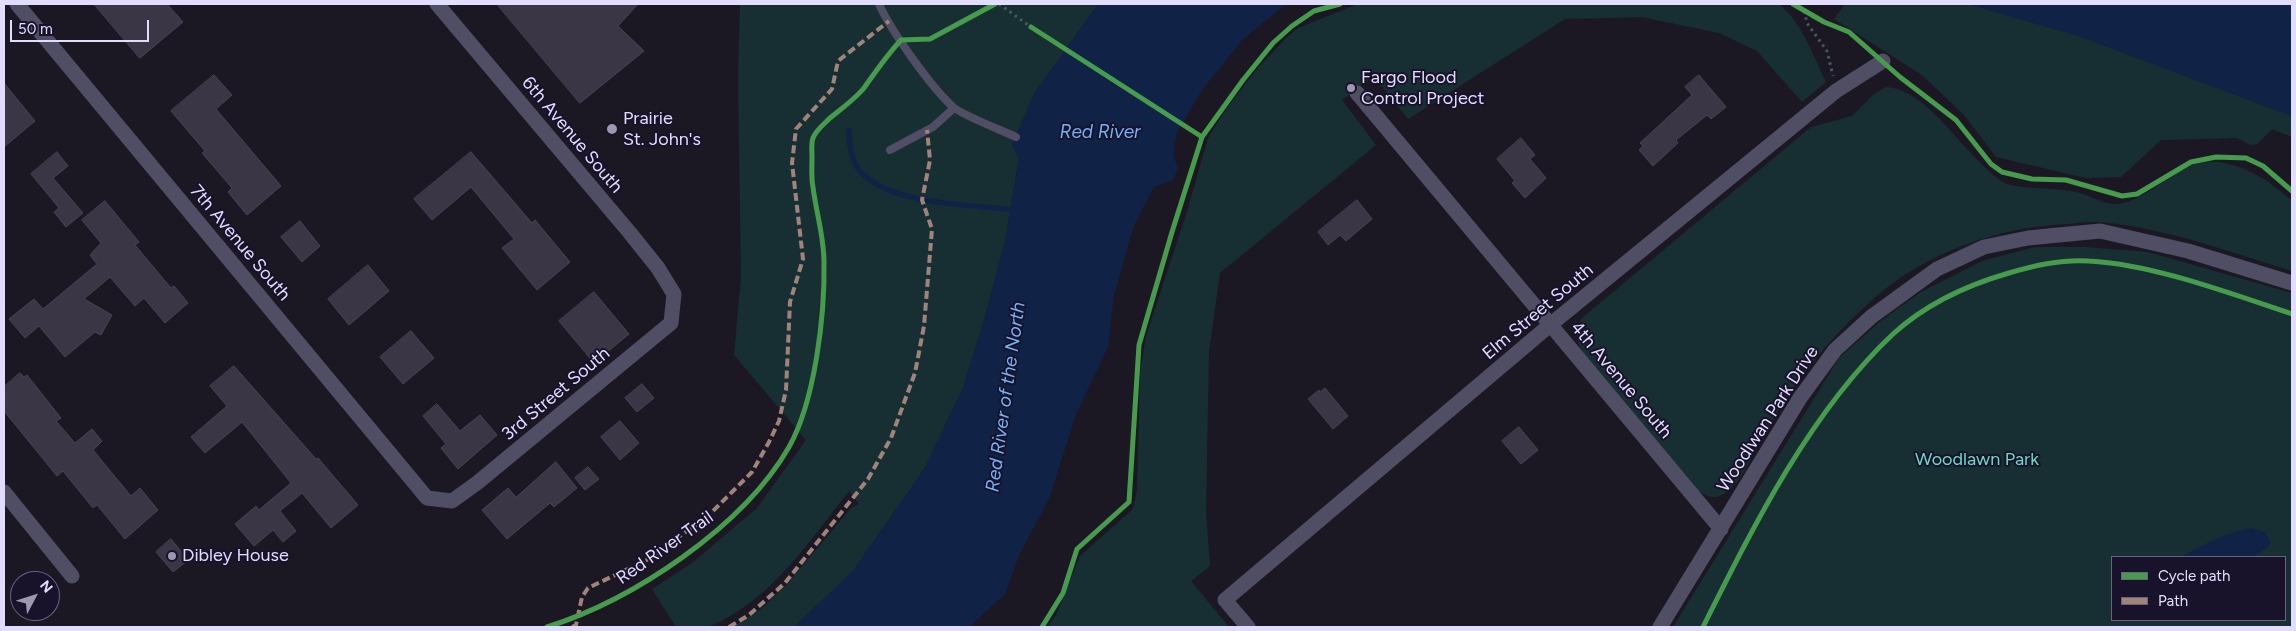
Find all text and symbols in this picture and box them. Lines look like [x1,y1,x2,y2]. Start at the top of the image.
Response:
scale bar [12,10,151,42]
text: 50 m [18,20,53,38]
place label: Fargo Flood Control Project [1361,67,1484,110]
street label: 6th Avenue South [517,72,627,198]
marker: Fargo Flood Control Project [1345,82,1357,94]
place label: Prairie St. John's [623,108,701,150]
water label: Red River [1060,121,1140,143]
marker: Prairie St. John's [605,122,619,136]
street label: 7th Avenue South [185,181,295,305]
street label: Elm Street South [1478,259,1598,365]
water label: Red River of the North [981,301,1031,493]
street label: 4th Avenue South [1566,317,1676,443]
street label: Woodlwan Park Drive [1713,342,1823,496]
street label: 3rd Street South [498,343,614,445]
park label: Woodlawn Park [1915,449,2039,471]
street label: Red River Trail [612,507,718,589]
place label: Dibley House [182,545,289,567]
marker: Dibley House [166,550,178,562]
legend [2111,556,2286,621]
text: Cycle path [2158,567,2230,585]
north arrow [10,571,60,621]
text: N [36,577,56,596]
text: Path [2158,592,2188,610]

